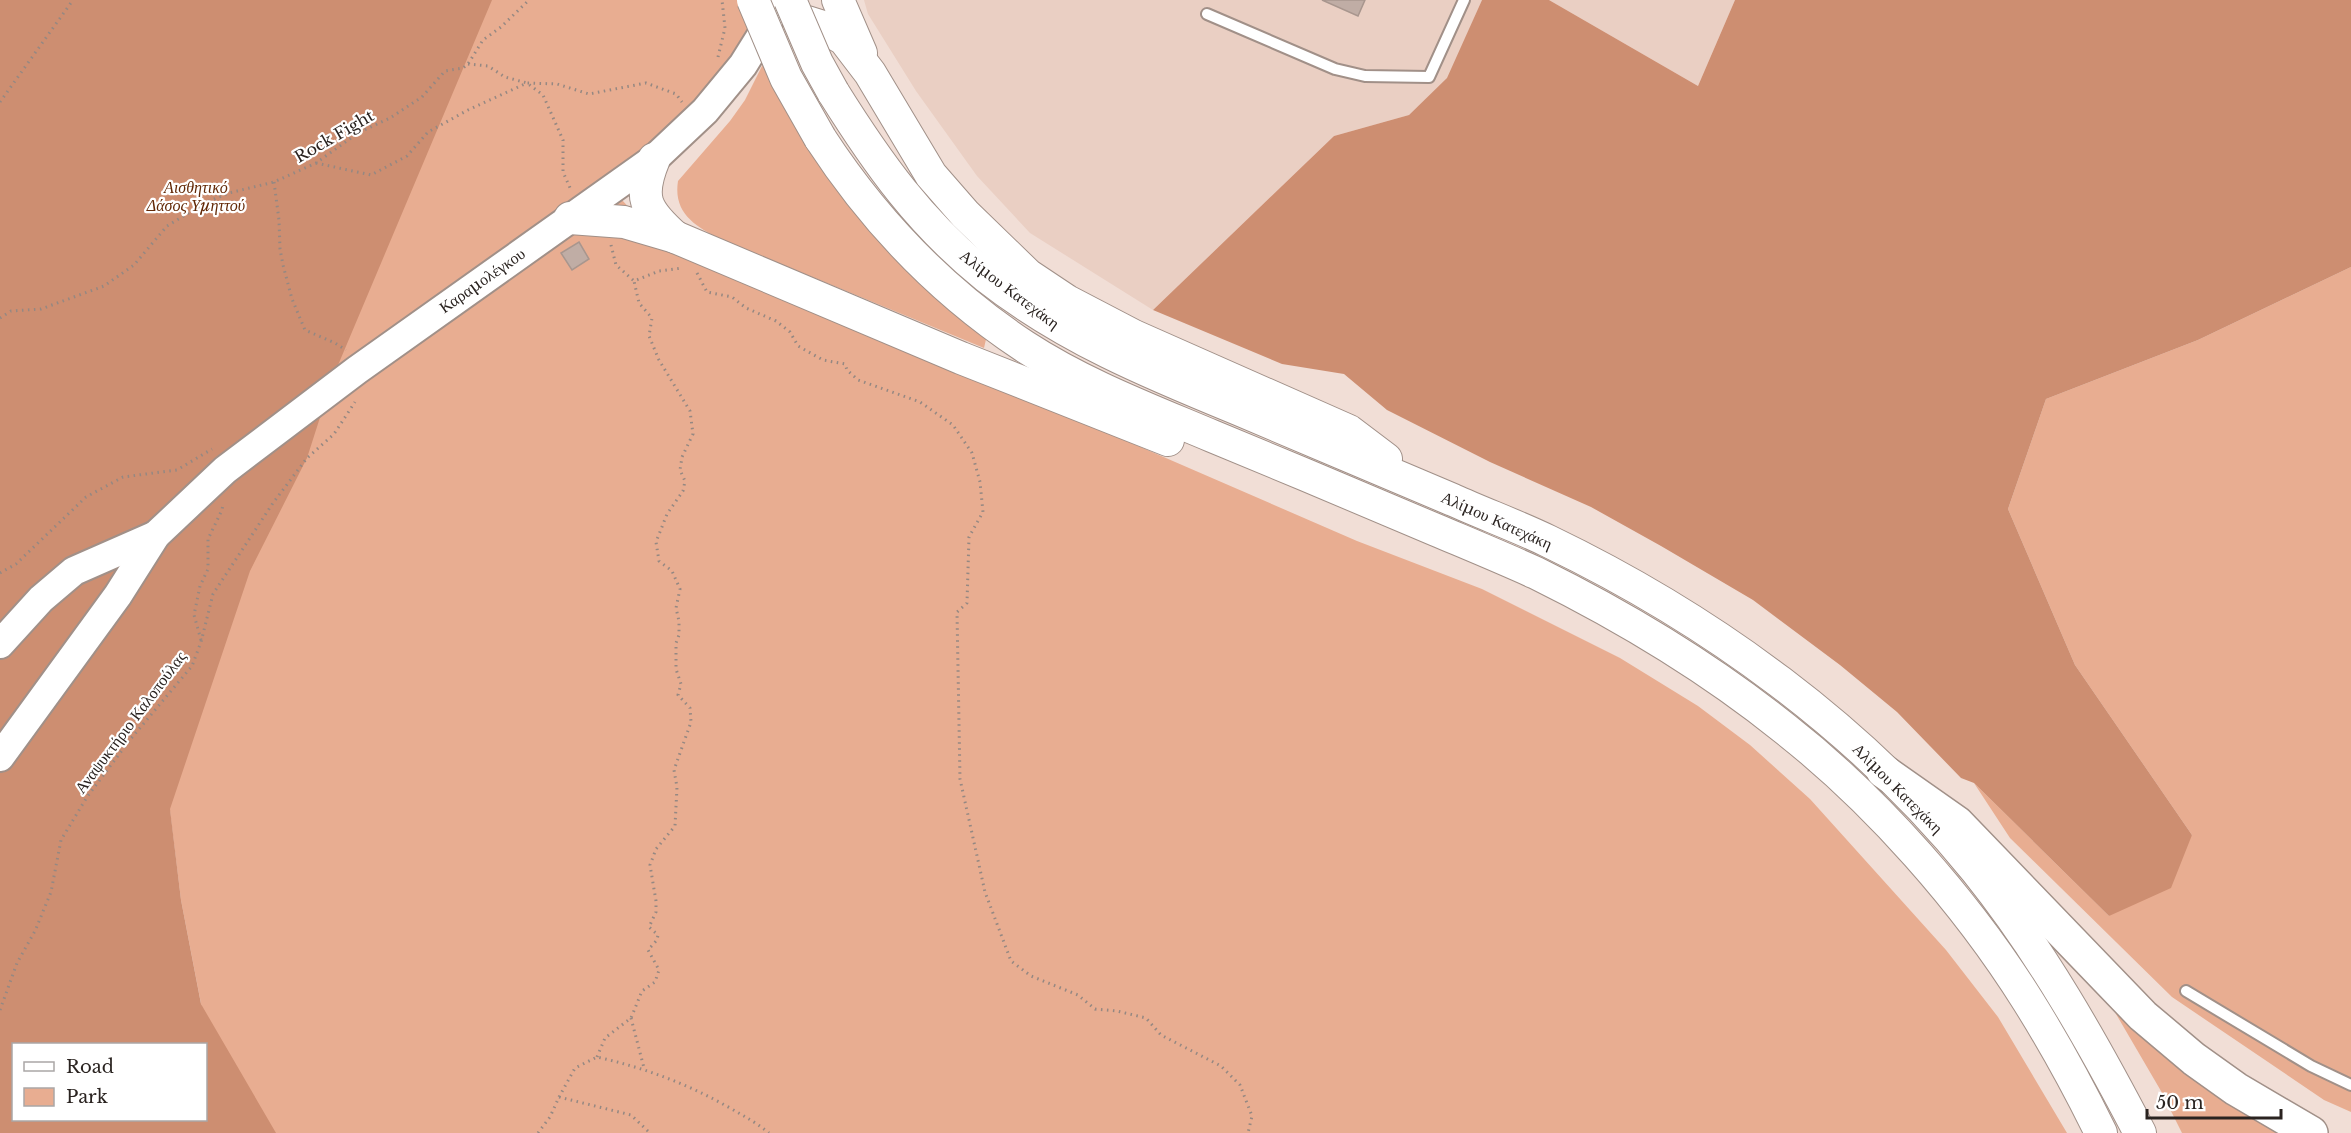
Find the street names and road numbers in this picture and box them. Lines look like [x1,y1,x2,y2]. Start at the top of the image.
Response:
street label: Rock Fight [291,105,377,167]
street label: Καραμολέγκου [435,243,529,317]
street label: Αλίμου Κατεχάκη [956,245,1064,333]
street label: Αλίμου Κατεχάκη [1438,487,1556,553]
street label: Αναψυκτήριο Καλοπούλας [70,646,191,797]
street label: Αλίμου Κατεχάκη [1849,739,1947,837]

